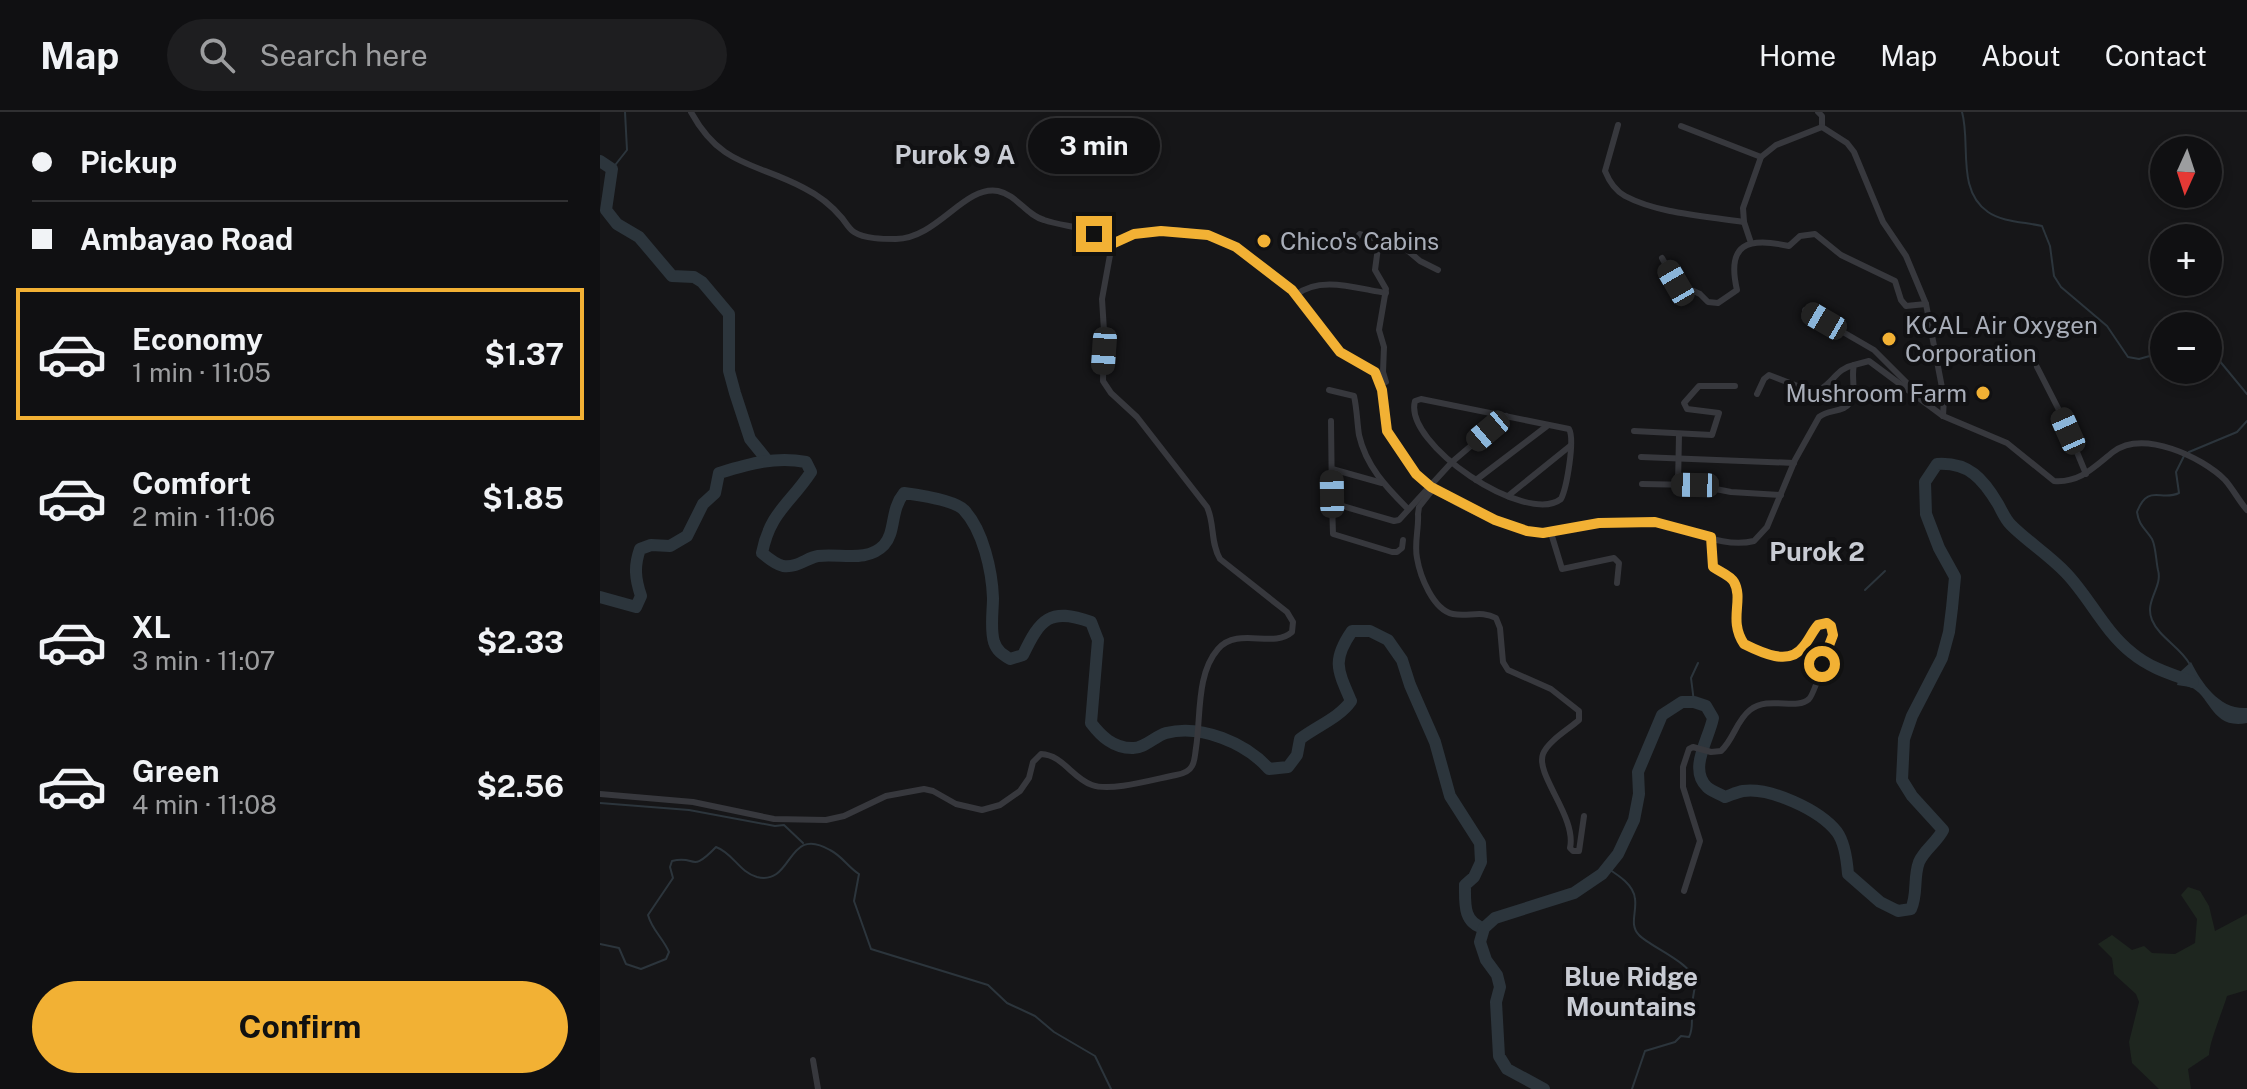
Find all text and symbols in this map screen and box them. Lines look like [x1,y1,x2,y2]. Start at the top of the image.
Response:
search box [167,19,727,91]
text: Map [40,33,119,78]
icon: search [195,33,239,77]
text: Search here [259,37,428,73]
text: Home [1759,39,1836,72]
text: Map [1880,39,1937,72]
text: About [1981,39,2061,72]
text: Contact [2105,39,2207,72]
callout: 3 min [1028,118,1160,174]
text: 3 min [1060,130,1128,161]
north arrow [2150,136,2222,208]
map controls [2150,136,2222,384]
district label: Purok 9 A [895,139,1016,170]
text: Pickup [80,144,177,180]
route end [1076,216,1112,252]
text: Ambayao Road [80,221,293,257]
button: + [2150,224,2222,296]
place label: Chico's Cabins [1280,227,1439,255]
marker: Chico's Cabins [1255,232,1273,250]
car [1654,256,1698,310]
car [1797,299,1851,343]
place label: KCAL Air Oxygen Corporation [1905,311,2098,367]
button: − [2150,312,2222,384]
icon: car [36,318,108,390]
text: Economy [132,321,263,357]
car [1090,326,1118,376]
marker: KCAL Air Oxygen Corporation [1880,330,1898,348]
text: $1.37 [484,336,564,372]
text: 1 min · 11:05 [132,357,271,388]
place label: Mushroom Farm [1785,379,1967,407]
marker: Mushroom Farm [1974,384,1992,402]
car [2047,404,2089,458]
car [1462,406,1514,456]
icon: car [36,462,108,534]
text: Comfort [132,465,251,501]
car [1320,470,1344,518]
car [1671,473,1719,497]
text: $1.85 [482,480,564,516]
text: 2 min · 11:06 [132,501,275,532]
district label: Purok 2 [1769,536,1865,567]
icon: car [36,606,108,678]
text: XL [132,609,171,645]
text: $2.33 [477,624,564,660]
text: 3 min · 11:07 [132,645,275,676]
route start [1804,646,1840,682]
icon: car [36,750,108,822]
text: Green [132,753,219,789]
text: $2.56 [476,768,564,804]
text: 4 min · 11:08 [132,789,277,820]
district label: Blue Ridge Mountains [1564,961,1698,1022]
button: Confirm [32,981,568,1073]

